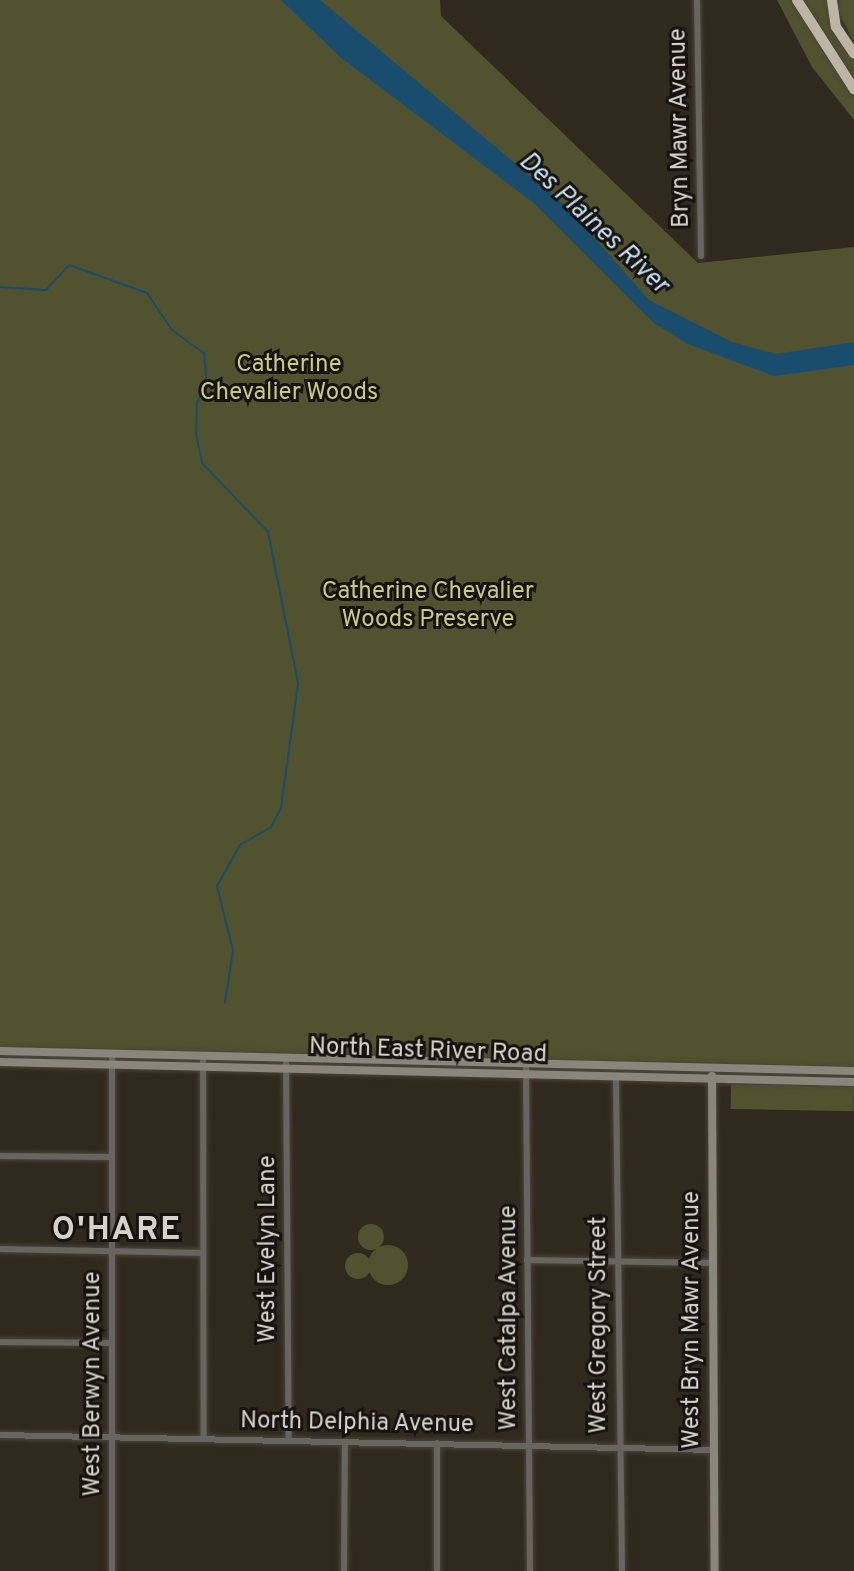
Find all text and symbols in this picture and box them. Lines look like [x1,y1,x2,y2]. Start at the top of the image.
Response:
street label: Bryn Mawr Avenue [665,27,697,229]
water label: Des Plaines River [511,146,675,302]
park label: Catherine Chevalier Woods [200,352,378,408]
park label: Catherine Chevalier Woods Preserve [322,579,534,635]
street label: North East River Road [308,1033,548,1071]
street label: West Evelyn Lane [255,1155,283,1343]
street label: West Bryn Mawr Avenue [679,1191,707,1449]
street label: West Catalpa Avenue [496,1205,524,1431]
district label: O'HARE [52,1212,182,1250]
street label: West Gregory Street [586,1216,614,1434]
street label: West Berwyn Avenue [80,1271,108,1497]
street label: North Delphia Avenue [239,1408,475,1440]

